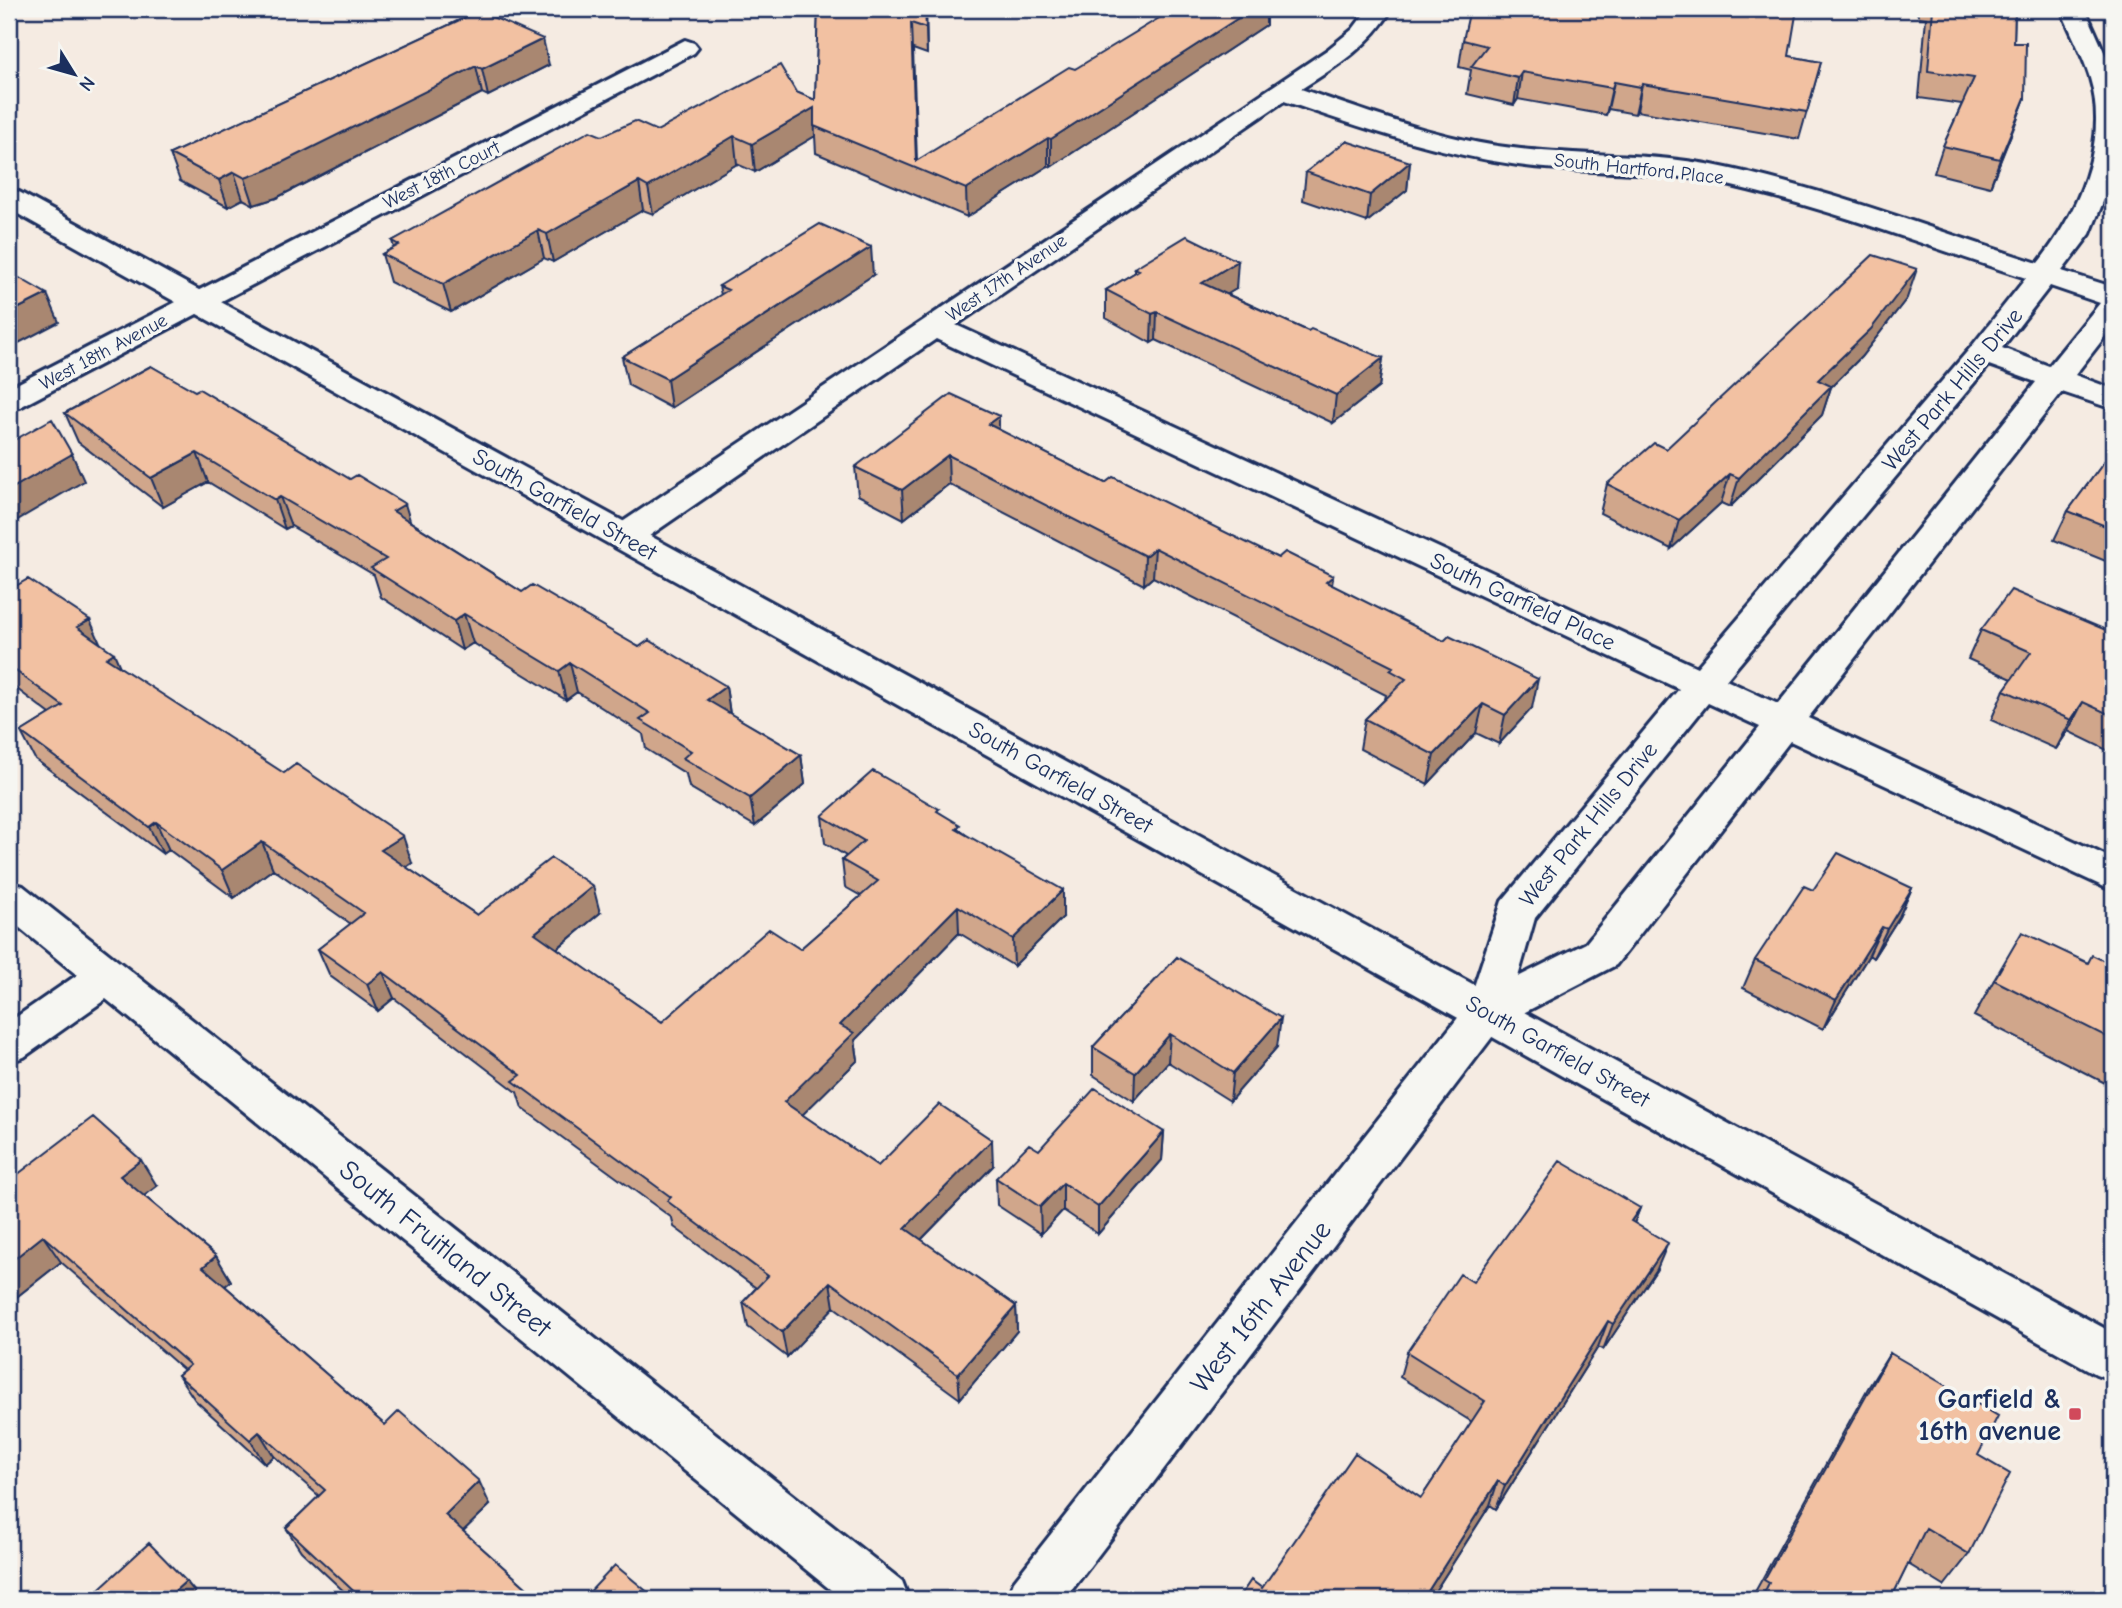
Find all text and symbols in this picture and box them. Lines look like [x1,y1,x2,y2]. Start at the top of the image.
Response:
north arrow [38,38,108,108]
text: N [74,72,99,95]
street label: West 18th Court [379,136,504,214]
street label: South Hartford Place [1553,149,1725,189]
street label: West 17th Avenue [942,229,1071,326]
street label: West Park Hills Drive [1876,302,2028,476]
street label: West 18th Avenue [36,309,171,395]
street label: South Garfield Street [468,443,663,567]
street label: South Garfield Place [1426,547,1620,656]
street label: South Garfield Street [964,716,1159,840]
street label: West Park Hills Drive [1514,737,1663,912]
street label: South Garfield Street [1461,990,1656,1114]
street label: South Fruitland Street [333,1154,559,1345]
street label: West 16th Avenue [1184,1214,1338,1399]
place label: Garfield & 16th avenue [1919,1383,2061,1447]
marker: Garfield & 16th avenue [2067,1406,2083,1422]

